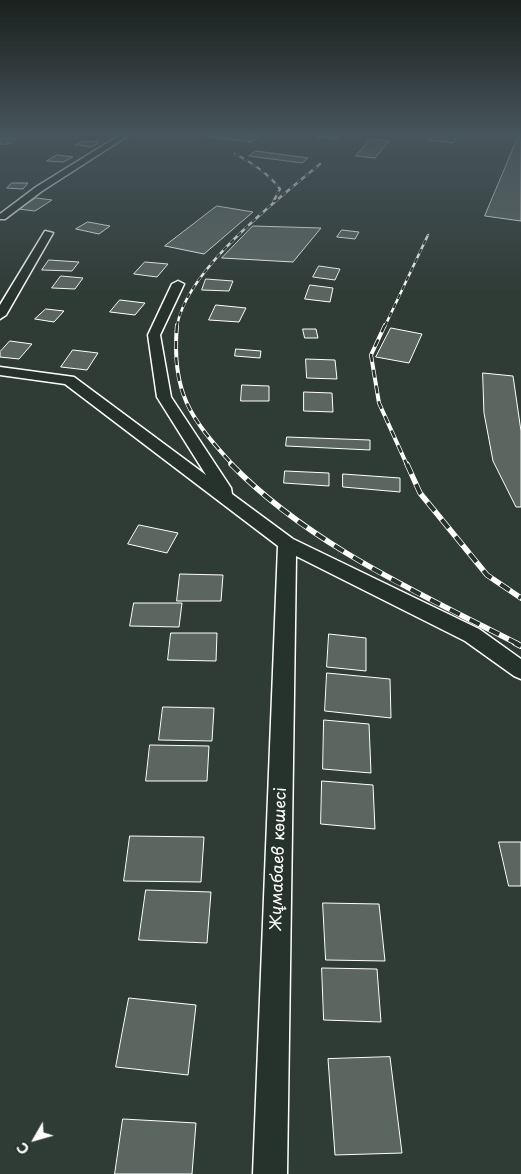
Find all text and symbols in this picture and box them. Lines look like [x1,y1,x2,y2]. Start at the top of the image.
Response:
street label: Жұмабаев көшесі [267,787,291,931]
north arrow [10,1114,60,1164]
text: С [11,1138,34,1159]

